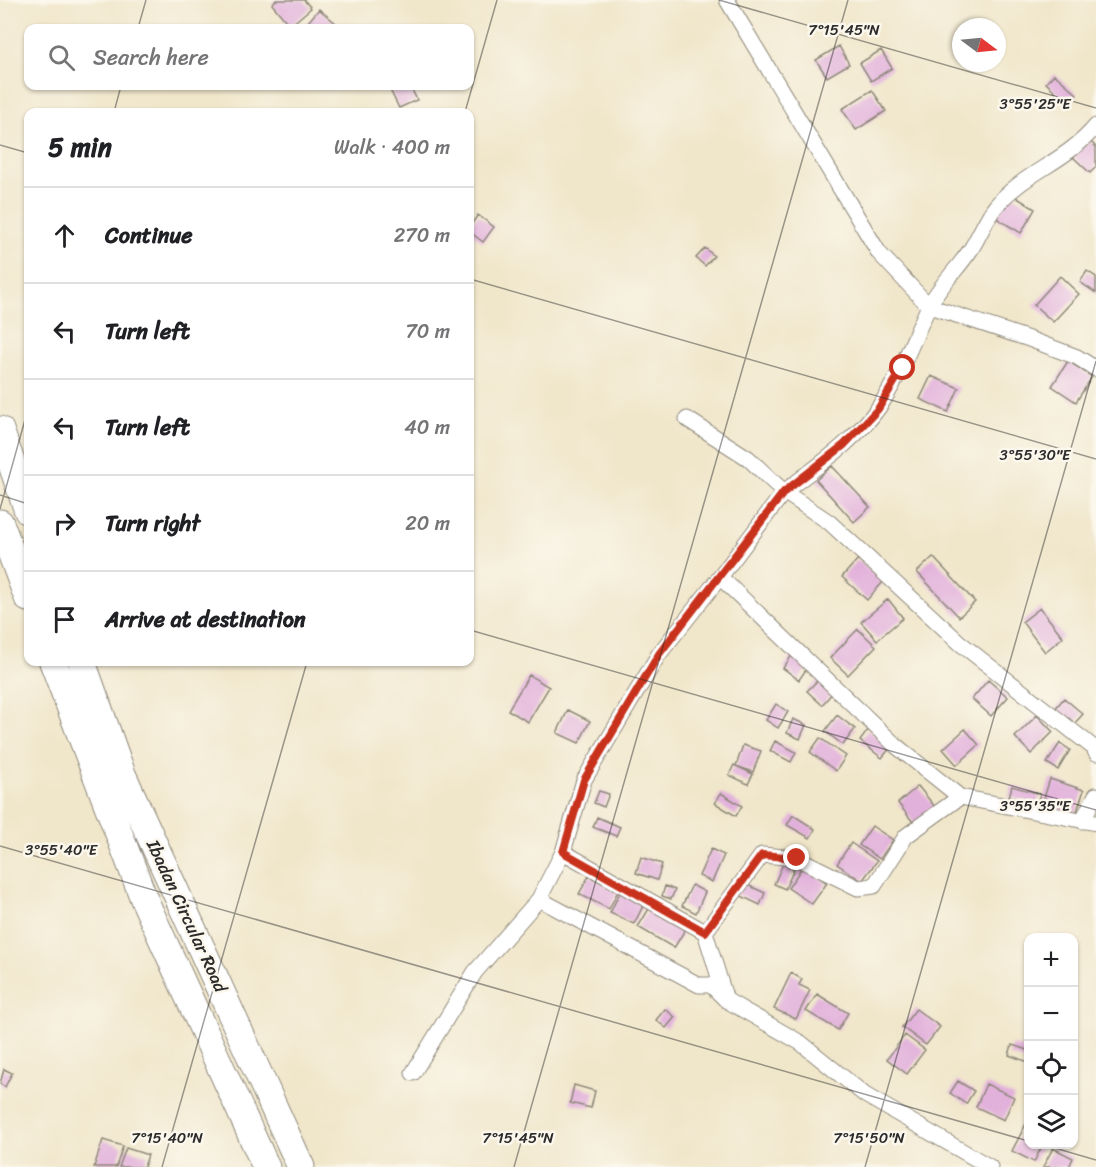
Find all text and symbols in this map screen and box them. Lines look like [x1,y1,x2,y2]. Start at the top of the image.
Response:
text: 7°15'45"N [808,17,880,43]
north arrow [952,18,1006,72]
search box [24,24,474,90]
text: Search here [93,38,209,77]
icon: search [45,41,78,74]
text: 3°55'25"E [1000,91,1072,117]
text: 5 min [48,124,112,170]
text: Walk · 400 m [334,130,450,165]
text: Continue [105,216,193,255]
text: 270 m [394,218,450,253]
icon: ahead [48,219,81,252]
text: Turn left [105,312,190,351]
text: 70 m [405,314,450,349]
icon: left [48,315,81,348]
route start [889,354,915,380]
text: Turn left [105,408,190,447]
text: 40 m [404,410,450,445]
icon: left [48,411,81,444]
text: 3°55'30"E [1000,442,1072,468]
text: Turn right [105,504,200,543]
text: 20 m [405,506,450,541]
icon: right [48,507,81,540]
text: Arrive at destination [105,600,306,639]
icon: arrive [48,603,81,636]
text: 3°55'35"E [1000,793,1072,819]
street label: Ibadan Circular Road [137,833,237,999]
text: 3°55'40"E [25,837,99,863]
route end [783,844,809,870]
map controls [1024,933,1078,1149]
button: + [1024,933,1078,987]
button: − [1024,987,1078,1041]
button: locate [1024,1041,1078,1095]
button: layers [1024,1095,1078,1149]
text: 7°15'40"N [131,1125,203,1151]
text: 7°15'45"N [482,1125,554,1151]
text: 7°15'50"N [833,1125,905,1151]

